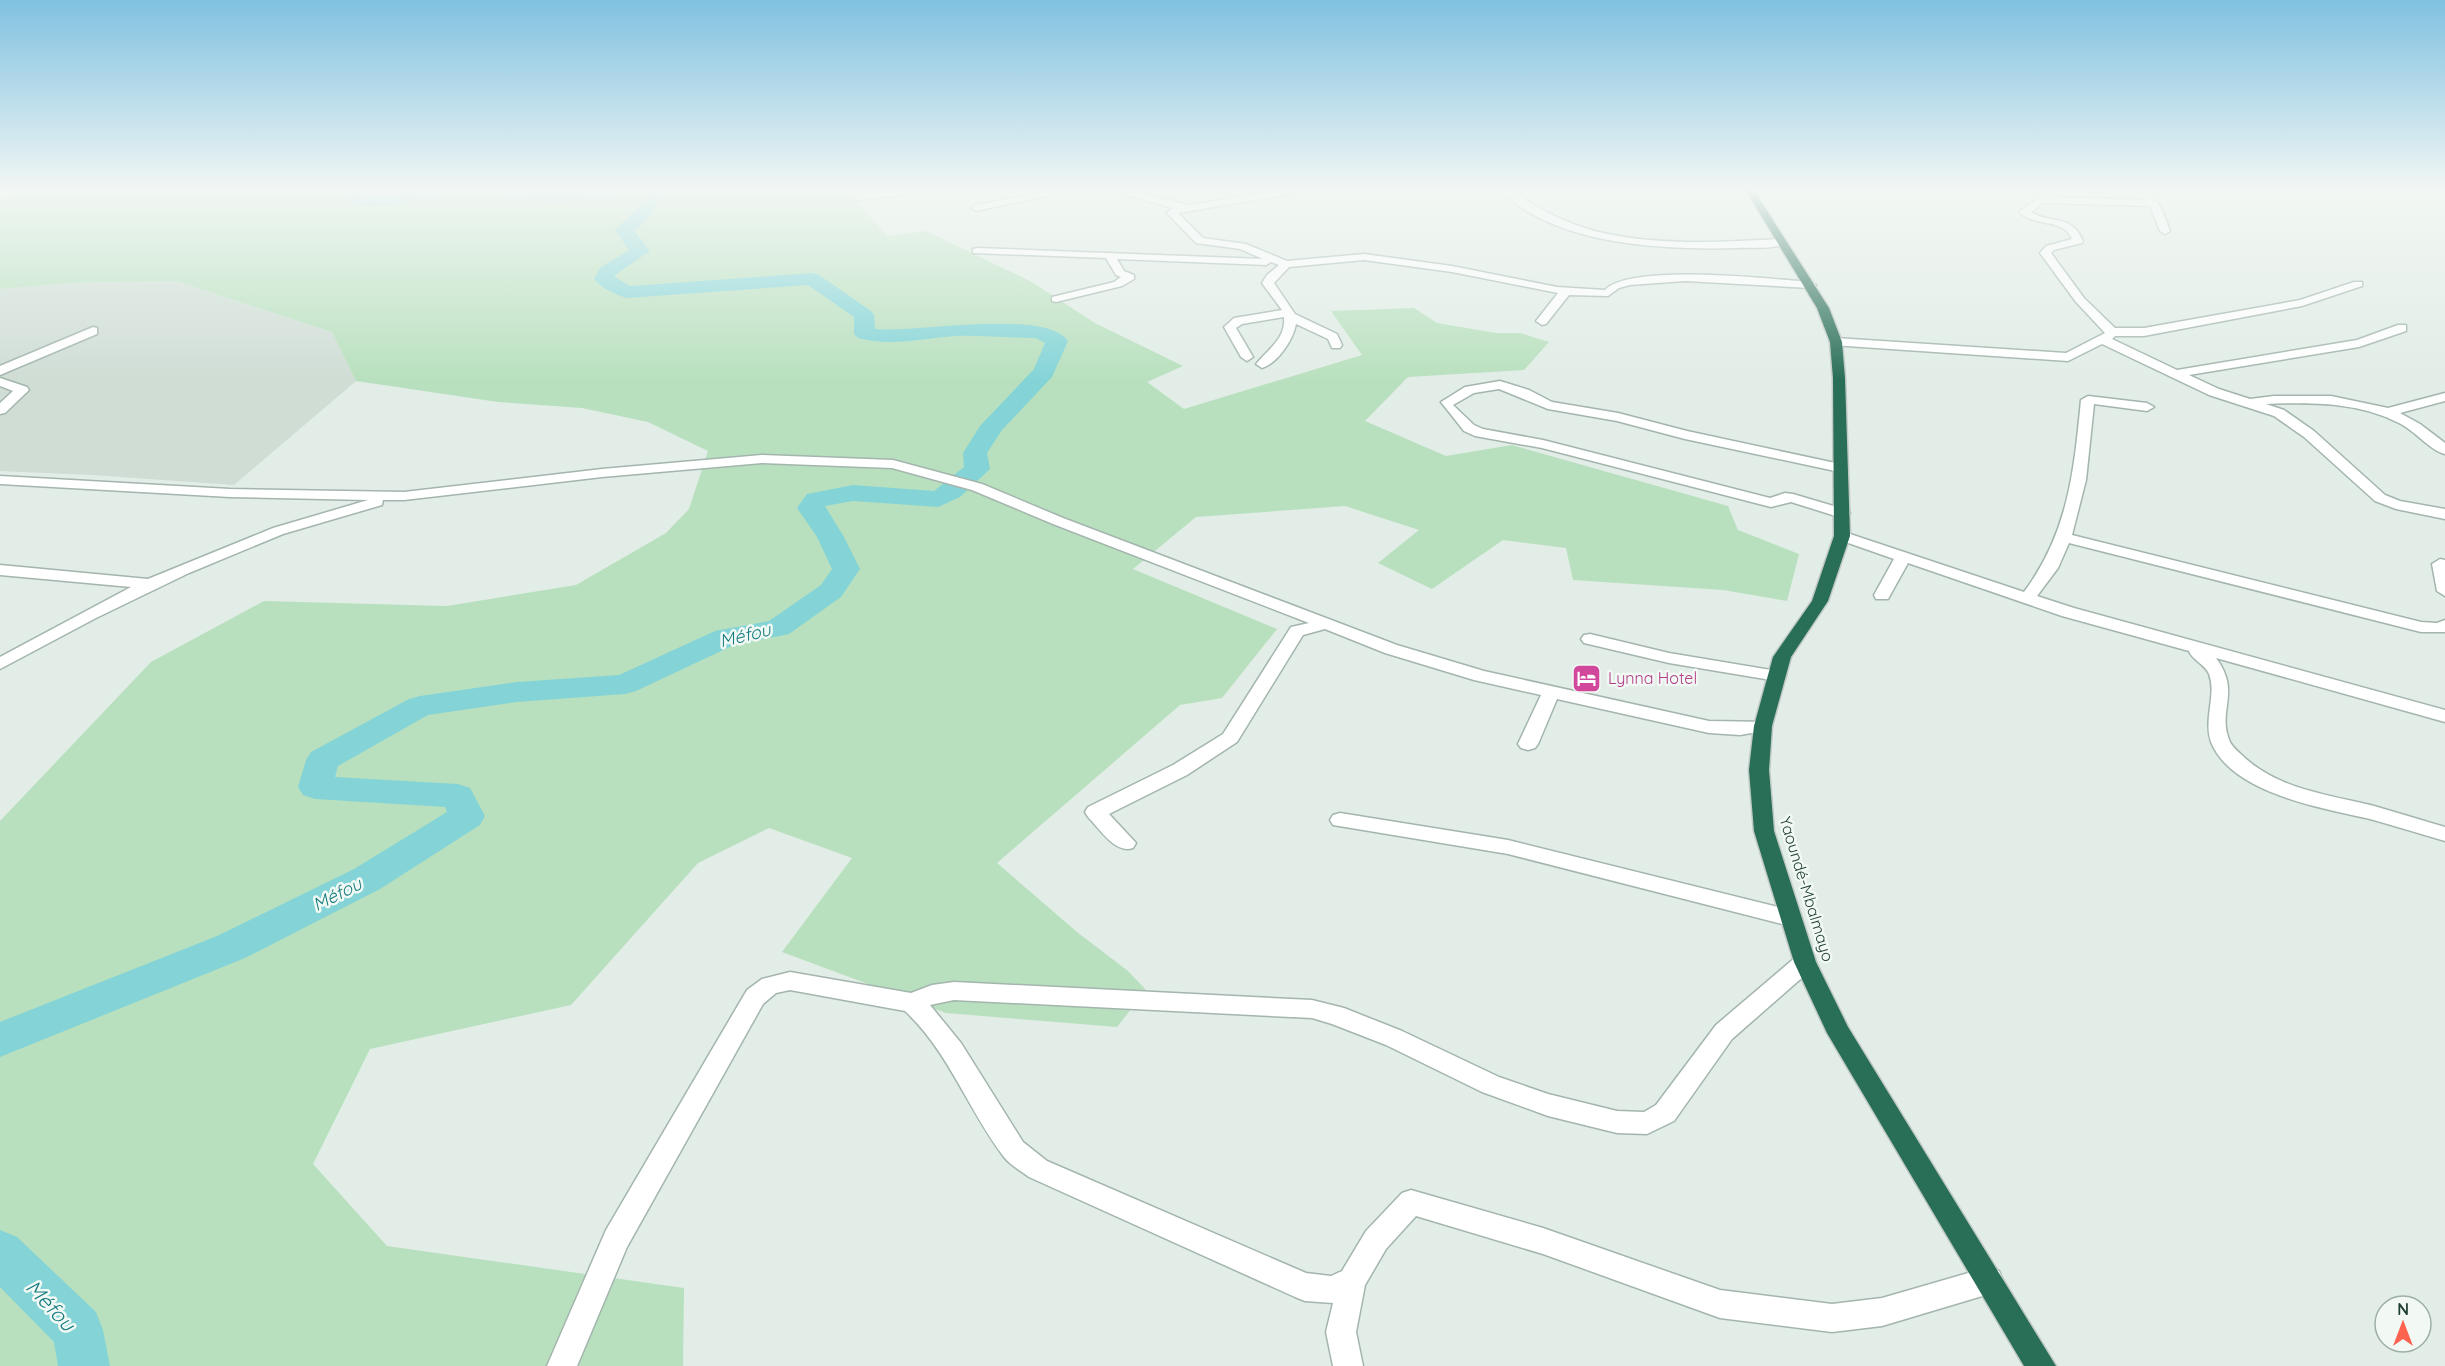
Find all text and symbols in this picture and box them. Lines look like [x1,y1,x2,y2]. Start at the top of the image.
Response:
water label: Méfou [717,617,775,652]
hotel icon: Lynna Hotel [1571,662,1603,694]
place label: Lynna Hotel [1608,668,1697,688]
street label: Yaoundé-Mbalmayo [1775,814,1839,964]
water label: Méfou [309,871,367,916]
water label: Méfou [21,1274,82,1337]
north arrow [2373,1294,2433,1354]
text: N [2397,1299,2409,1319]

